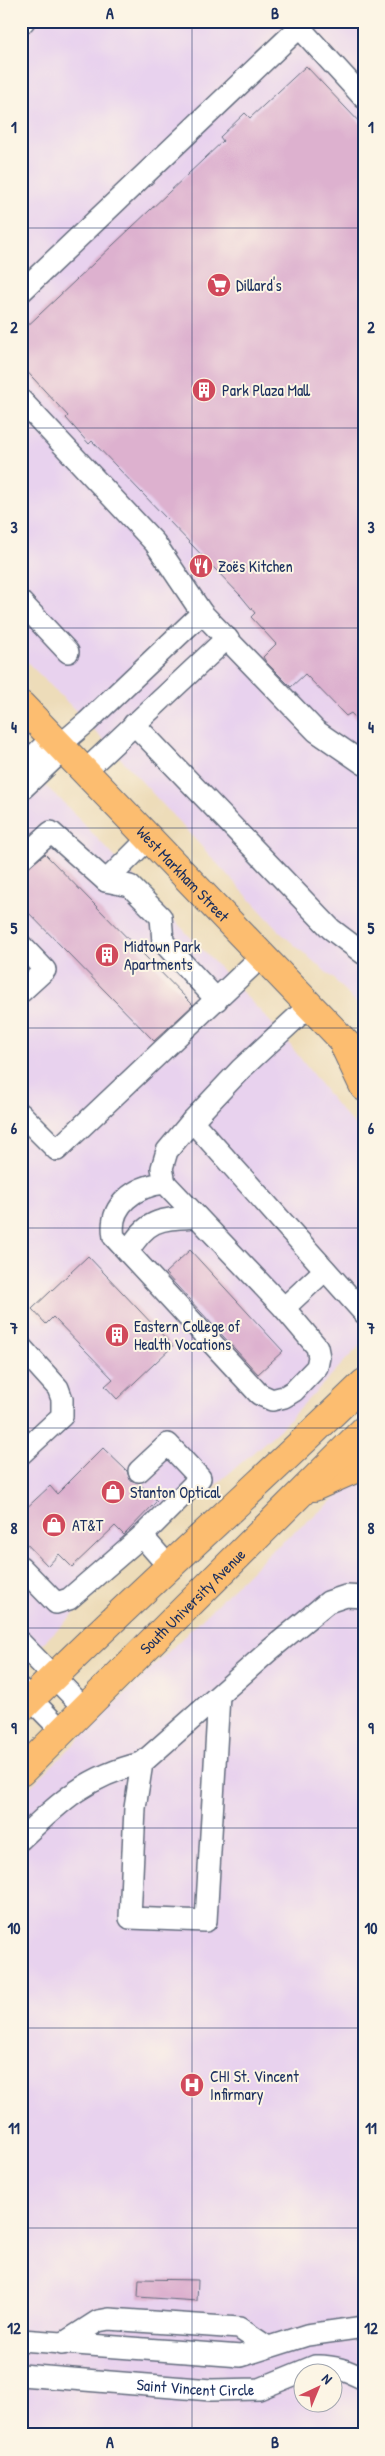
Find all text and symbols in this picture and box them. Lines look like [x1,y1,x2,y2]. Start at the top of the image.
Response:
text: A [106,2,114,24]
text: B [271,2,279,24]
text: 1 [11,116,17,138]
text: 1 [368,116,374,138]
supermarket icon: Dillard's [206,272,232,298]
place label: Dillard's [236,274,282,296]
text: 2 [10,316,18,338]
text: 2 [367,316,375,338]
building icon: Park Plaza Mall [191,377,217,403]
place label: Park Plaza Mall [222,379,310,401]
text: 3 [10,516,18,538]
text: 3 [367,516,375,538]
restaurant icon: Zoës Kitchen [188,553,214,579]
place label: Zoës Kitchen [218,555,293,577]
text: 4 [11,716,17,738]
text: 4 [368,716,374,738]
street label: West Markham Street [132,821,235,927]
text: 5 [11,917,18,939]
text: 5 [368,917,375,939]
place label: Midtown Park Apartments [124,935,201,975]
building icon: Midtown Park Apartments [94,942,120,968]
text: 6 [11,1117,18,1139]
text: 6 [368,1117,375,1139]
place label: Eastern College of Health Vocations [134,1315,241,1355]
text: 7 [9,1317,18,1339]
text: 7 [366,1317,375,1339]
building icon: Eastern College of Health Vocations [104,1322,130,1348]
shop icon: Stanton Optical [100,1479,126,1505]
place label: Stanton Optical [130,1481,222,1503]
shop icon: AT&T [41,1512,67,1538]
place label: AT&T [72,1514,104,1536]
text: 8 [11,1517,18,1539]
text: 8 [368,1517,375,1539]
street label: South University Avenue [135,1543,251,1659]
text: 9 [11,1717,17,1739]
text: 9 [368,1717,374,1739]
text: 10 [8,1917,20,1939]
text: 10 [365,1917,377,1939]
place label: CHI St. Vincent Infirmary [210,2065,299,2105]
hospital icon: CHI St. Vincent Infirmary [179,2072,205,2098]
text: 11 [8,2117,20,2139]
text: 11 [365,2117,377,2139]
text: 12 [7,2317,21,2339]
text: 12 [364,2317,378,2339]
north arrow [292,2364,342,2414]
text: N [318,2369,337,2388]
street label: Saint Vincent Circle [136,2373,255,2401]
text: A [106,2431,114,2453]
text: B [271,2431,279,2453]

